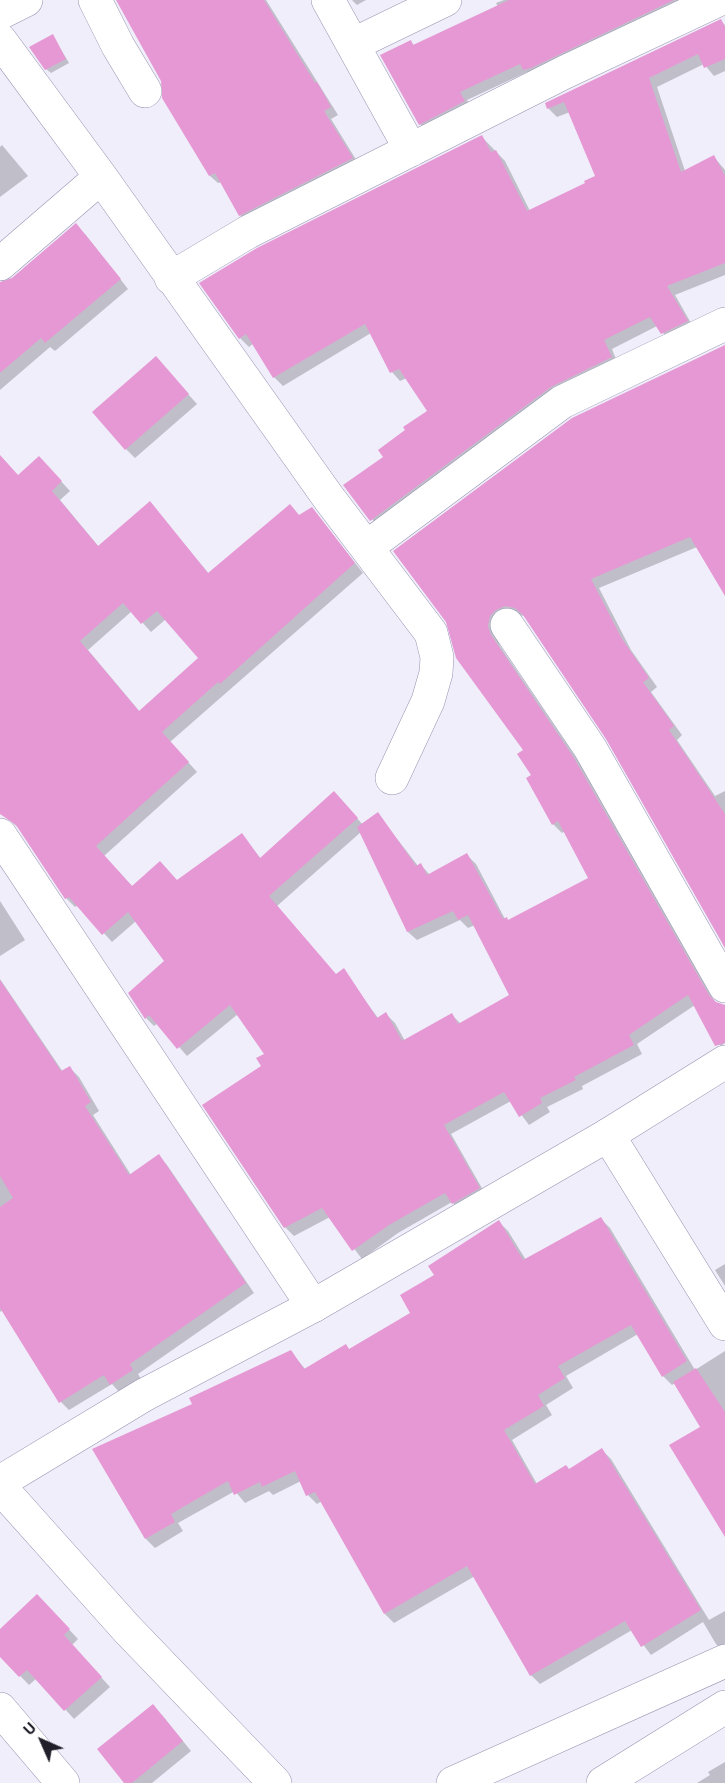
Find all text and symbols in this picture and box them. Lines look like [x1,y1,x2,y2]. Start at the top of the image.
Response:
north arrow [12,1711,72,1771]
text: U [17,1716,41,1740]

